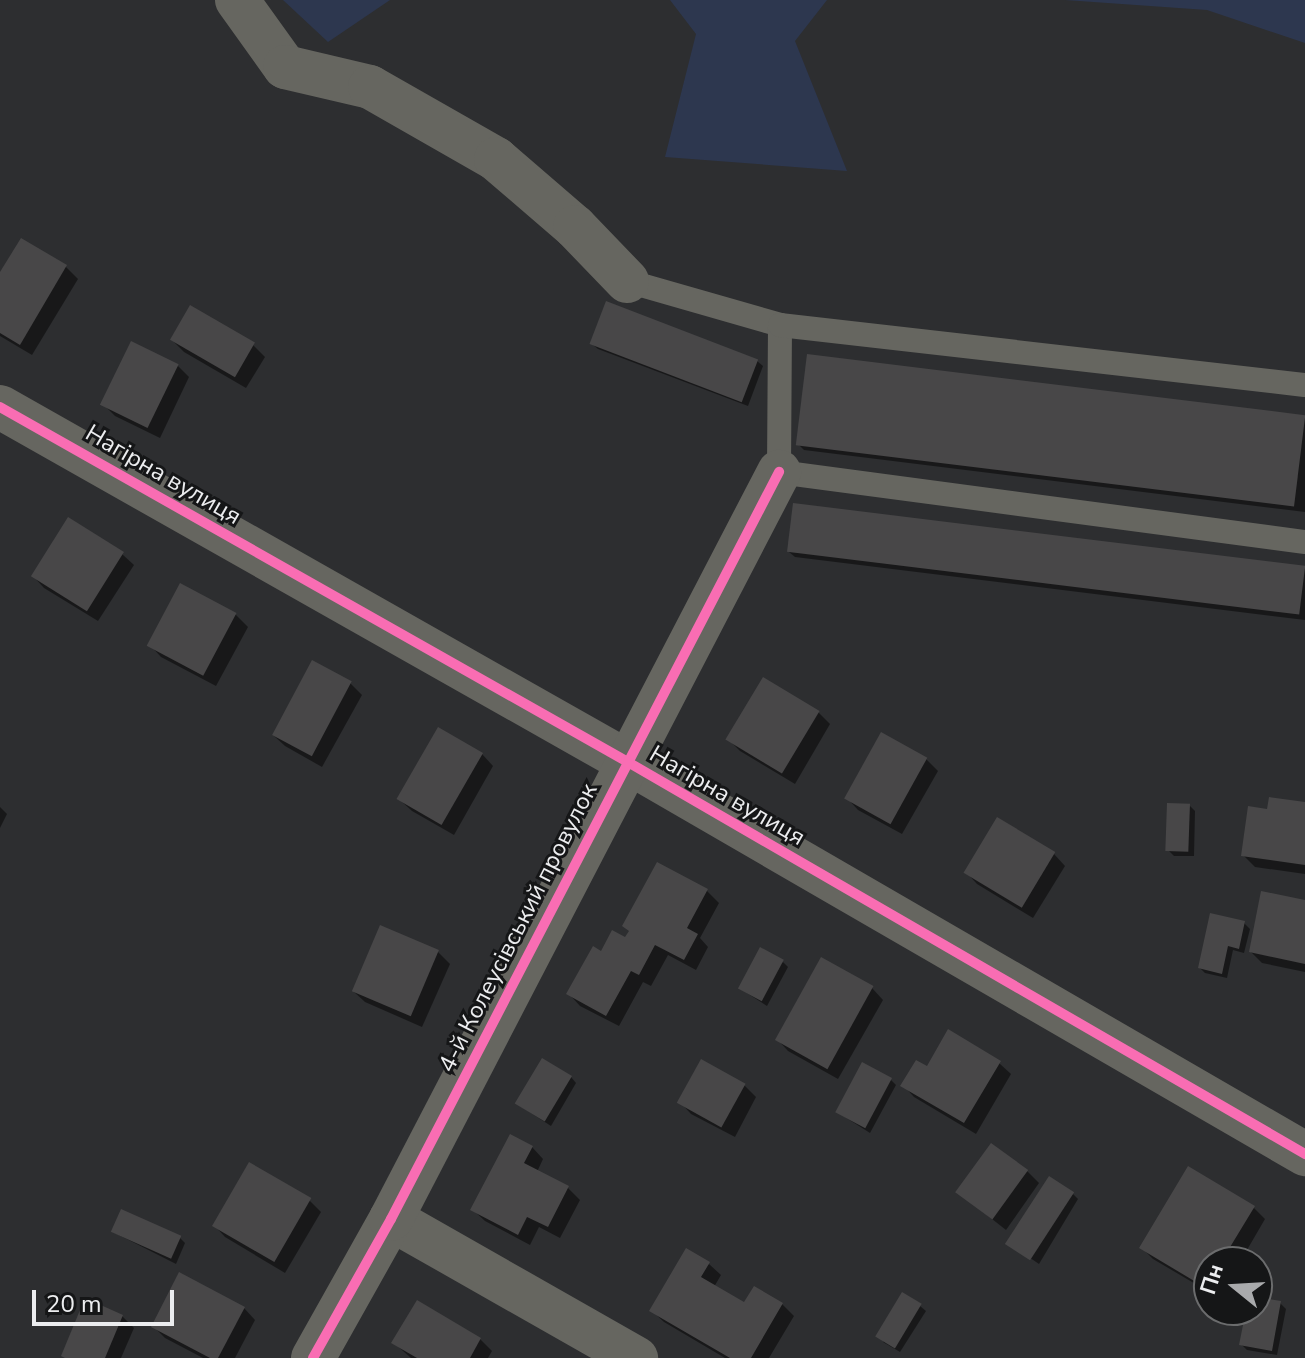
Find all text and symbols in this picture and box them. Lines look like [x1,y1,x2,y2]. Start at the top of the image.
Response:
street label: Нагірна вулиця [80,419,246,531]
street label: Нагірна вулиця [644,740,810,852]
street label: 4-й Колеусівський провулок [432,779,604,1077]
north arrow [1193,1246,1273,1326]
text: Пн [1193,1260,1231,1298]
scale bar [36,1274,178,1324]
text: 20 m [46,1288,102,1320]

